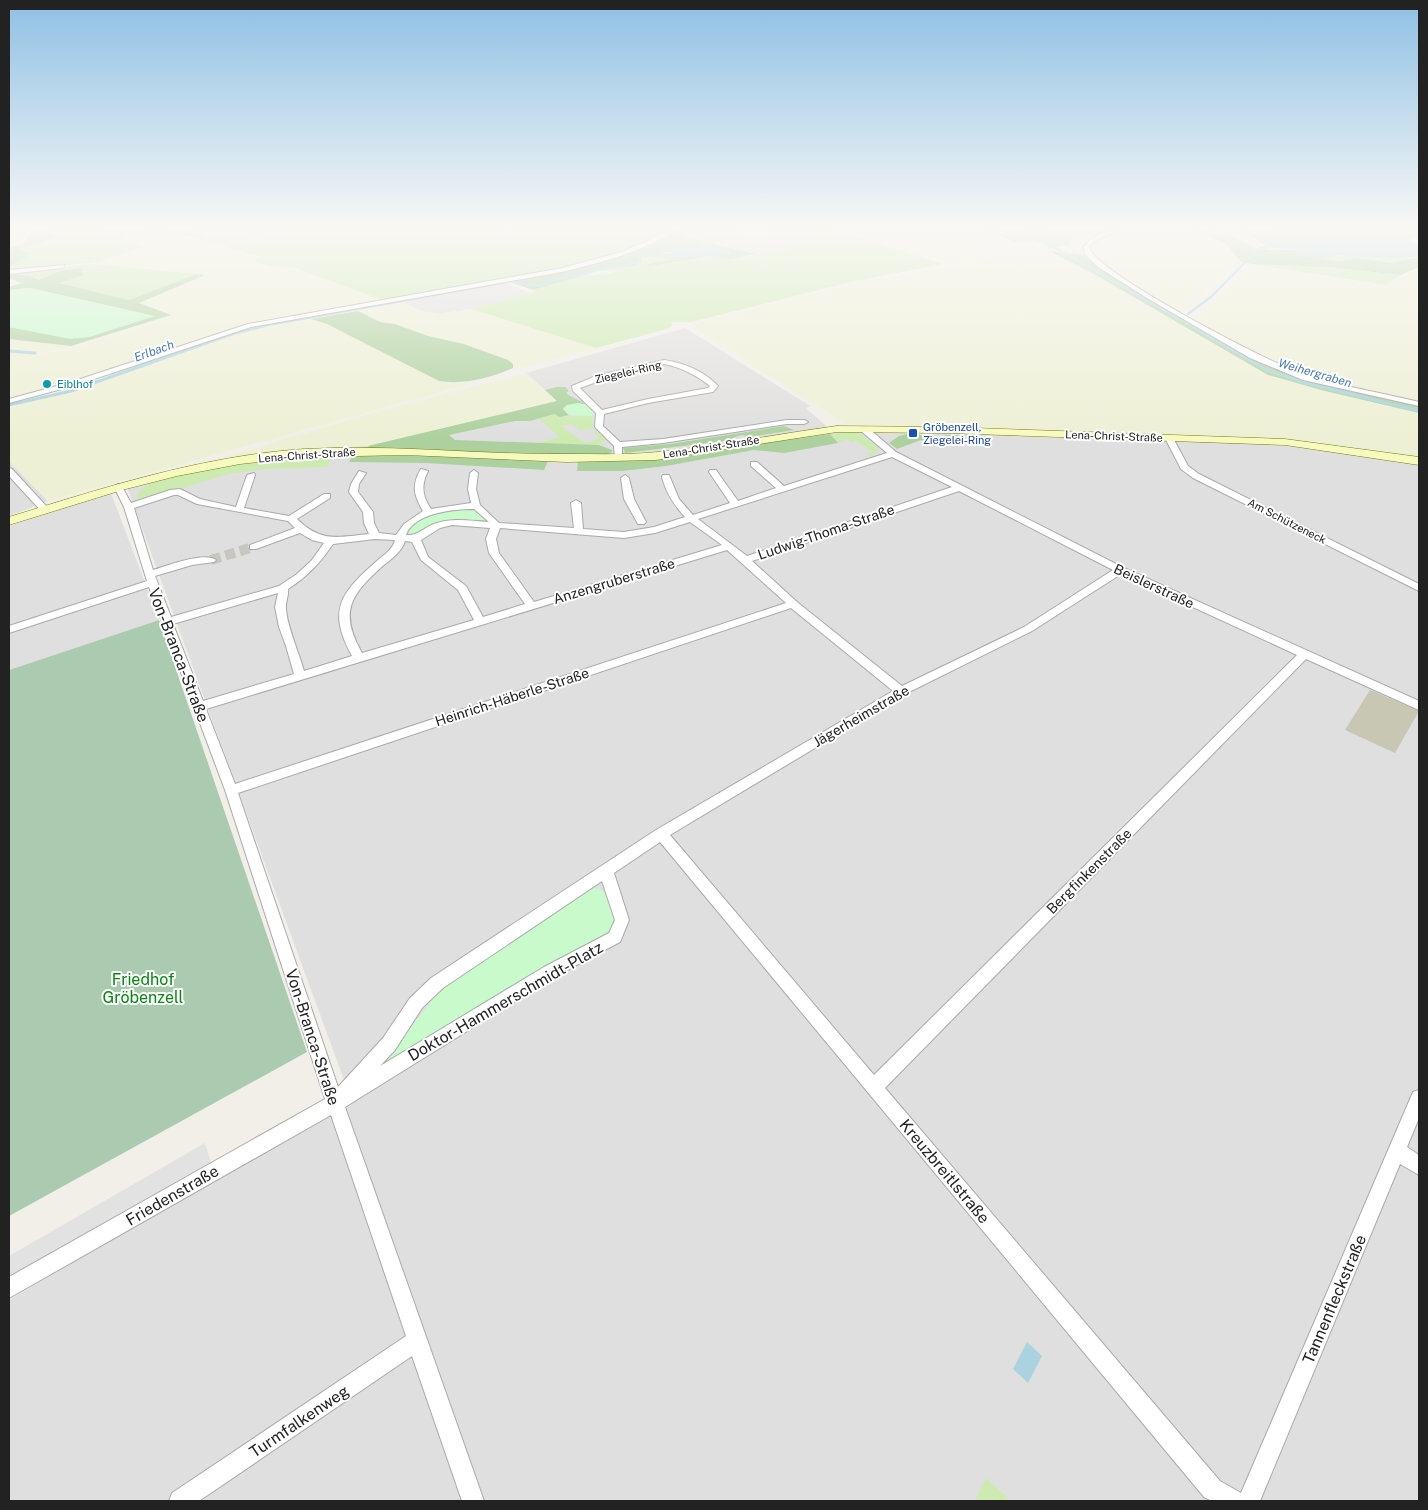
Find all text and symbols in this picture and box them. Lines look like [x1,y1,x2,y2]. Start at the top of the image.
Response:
water label: Erlbach [132,337,176,365]
water label: Weihergraben [1277,356,1354,390]
street label: Ziegelei-Ring [593,358,663,386]
marker: Eiblhof [41,378,53,390]
place label: Eiblhof [57,378,94,390]
place label: Gröbenzell, Ziegelei-Ring [923,421,991,446]
marker: Gröbenzell, Ziegelei-Ring [907,427,919,439]
street label: Lena-Christ-Straße [1065,428,1163,444]
street label: Lena-Christ-Straße [662,433,760,461]
street label: Lena-Christ-Straße [258,446,356,464]
street label: Am Schützeneck [1246,496,1328,546]
street label: Ludwig-Thoma-Straße [756,501,896,563]
street label: Anzengruberstraße [551,555,677,607]
street label: Beislerstraße [1111,560,1197,612]
street label: Von-Branca-Straße [144,585,213,725]
street label: Heinrich-Häberle-Straße [433,665,591,729]
street label: Jägerheimstraße [810,682,912,750]
street label: Bergfinkenstraße [1043,825,1135,917]
street label: Doktor-Hammerschmidt-Platz [404,938,606,1065]
street label: Von-Branca-Straße [282,967,344,1108]
park label: Friedhof Gröbenzell [103,970,184,1007]
street label: Kreuzbreitlstraße [896,1115,994,1227]
street label: Friedenstraße [122,1161,222,1230]
street label: Tannenfleckstraße [1299,1232,1370,1367]
street label: Turmfalkenweg [246,1381,353,1462]

